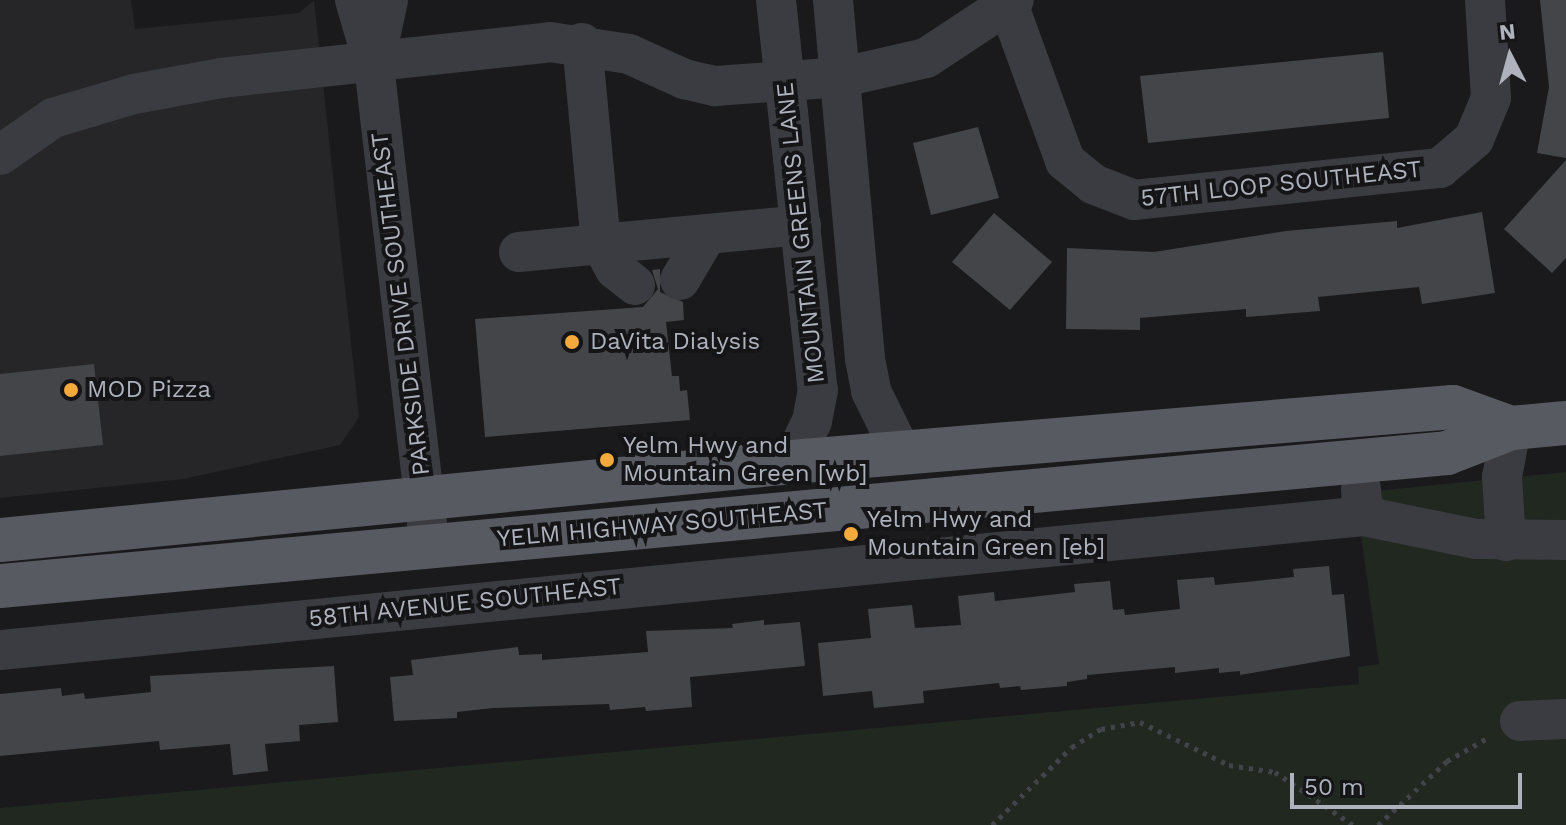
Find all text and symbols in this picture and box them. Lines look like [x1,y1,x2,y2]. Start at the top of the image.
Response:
north arrow [1470,16,1550,96]
text: N [1498,18,1517,45]
street label: MOUNTAIN GREENS LANE [771,81,831,385]
street label: PARKSIDE DRIVE SOUTHEAST [366,131,436,477]
street label: 57TH LOOP SOUTHEAST [1139,155,1423,213]
place label: DaVita Dialysis [590,328,761,356]
marker: DaVita Dialysis [561,331,583,353]
place label: MOD Pizza [87,376,211,404]
marker: MOD Pizza [62,381,80,399]
place label: Yelm Hwy and Mountain Green [wb] [623,432,867,488]
marker: Yelm Hwy and Mountain Green [wb] [598,451,616,469]
street label: YELM HIGHWAY SOUTHEAST [495,496,829,554]
place label: Yelm Hwy and Mountain Green [eb] [867,506,1105,562]
marker: Yelm Hwy and Mountain Green [eb] [842,525,860,543]
street label: 58TH AVENUE SOUTHEAST [307,572,623,634]
scale bar [1294,757,1526,807]
text: 50 m [1304,773,1364,801]

